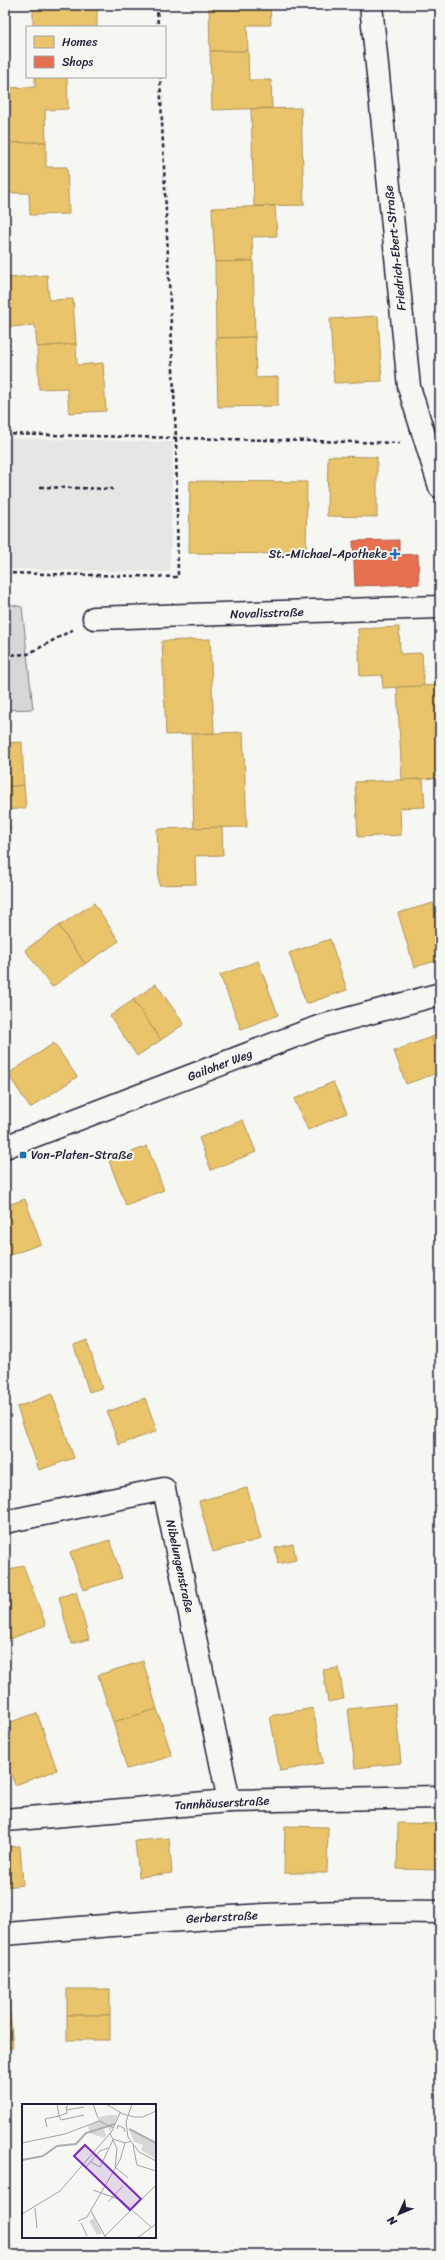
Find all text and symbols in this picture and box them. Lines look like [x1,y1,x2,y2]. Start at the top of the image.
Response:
legend [26,26,166,78]
text: Homes [62,31,98,53]
text: Shops [62,51,93,73]
street label: Friedrich-Ebert-Straße [377,184,413,312]
place label: St.-Michael-Apotheke [269,543,387,565]
marker: St.-Michael-Apotheke [390,549,400,559]
street label: Novalisstraße [230,601,304,625]
street label: Gailoher Weg [184,1043,256,1087]
place label: Von-Platen-Straße [31,1144,133,1166]
marker: Von-Platen-Straße [18,1150,28,1160]
street label: Nibelungenstraße [159,1517,201,1615]
street label: Tannhäuserstraße [174,1790,270,1816]
street label: Gerberstraße [185,1904,259,1930]
inset map [22,2104,156,2238]
north arrow [379,2194,419,2234]
text: N [382,2211,402,2231]

